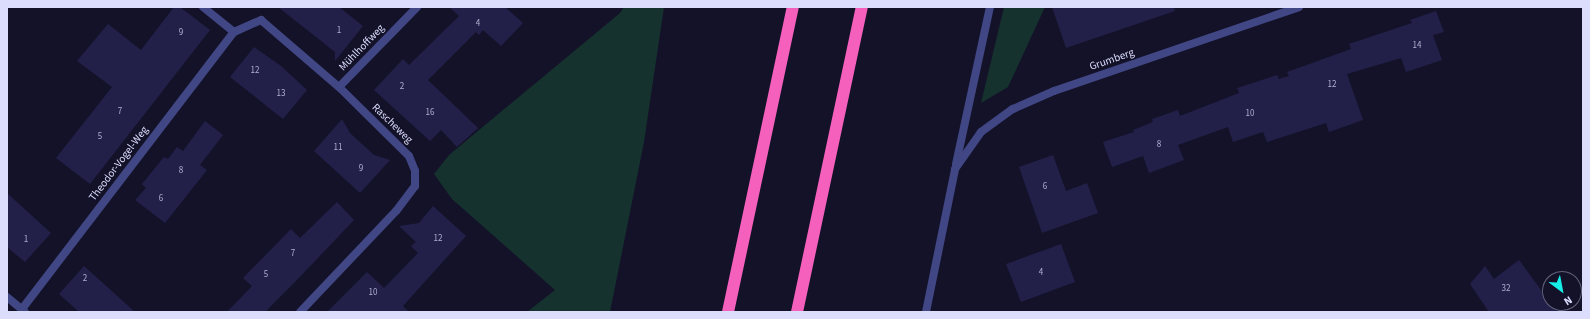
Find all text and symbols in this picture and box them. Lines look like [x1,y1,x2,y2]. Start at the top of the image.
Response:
house number: 4 [476,19,480,29]
street label: Mühlhoffweg [336,22,388,74]
house number: 1 [337,26,341,36]
house number: 9 [179,28,183,38]
house number: 14 [1413,41,1421,51]
street label: Grumberg [1088,46,1136,74]
house number: 12 [251,66,259,76]
house number: 12 [1328,80,1336,90]
house number: 2 [400,82,404,92]
house number: 13 [277,89,285,99]
street label: Rascheweg [369,101,415,147]
house number: 7 [118,107,122,117]
house number: 16 [426,108,434,118]
house number: 10 [1246,109,1254,119]
street label: Theodor-Vogel-Weg [87,124,151,204]
house number: 5 [98,132,102,142]
house number: 8 [1157,140,1161,150]
house number: 11 [334,143,342,153]
house number: 9 [359,164,363,174]
house number: 8 [179,166,183,176]
house number: 6 [1043,182,1047,192]
house number: 6 [159,194,163,204]
house number: 12 [434,234,442,244]
house number: 1 [24,235,28,245]
house number: 7 [291,249,295,259]
house number: 4 [1039,268,1043,278]
house number: 5 [264,270,268,280]
north arrow [1542,271,1582,311]
house number: 2 [83,274,87,284]
house number: 32 [1502,284,1510,294]
house number: 10 [369,288,377,298]
text: N [1561,292,1575,309]

